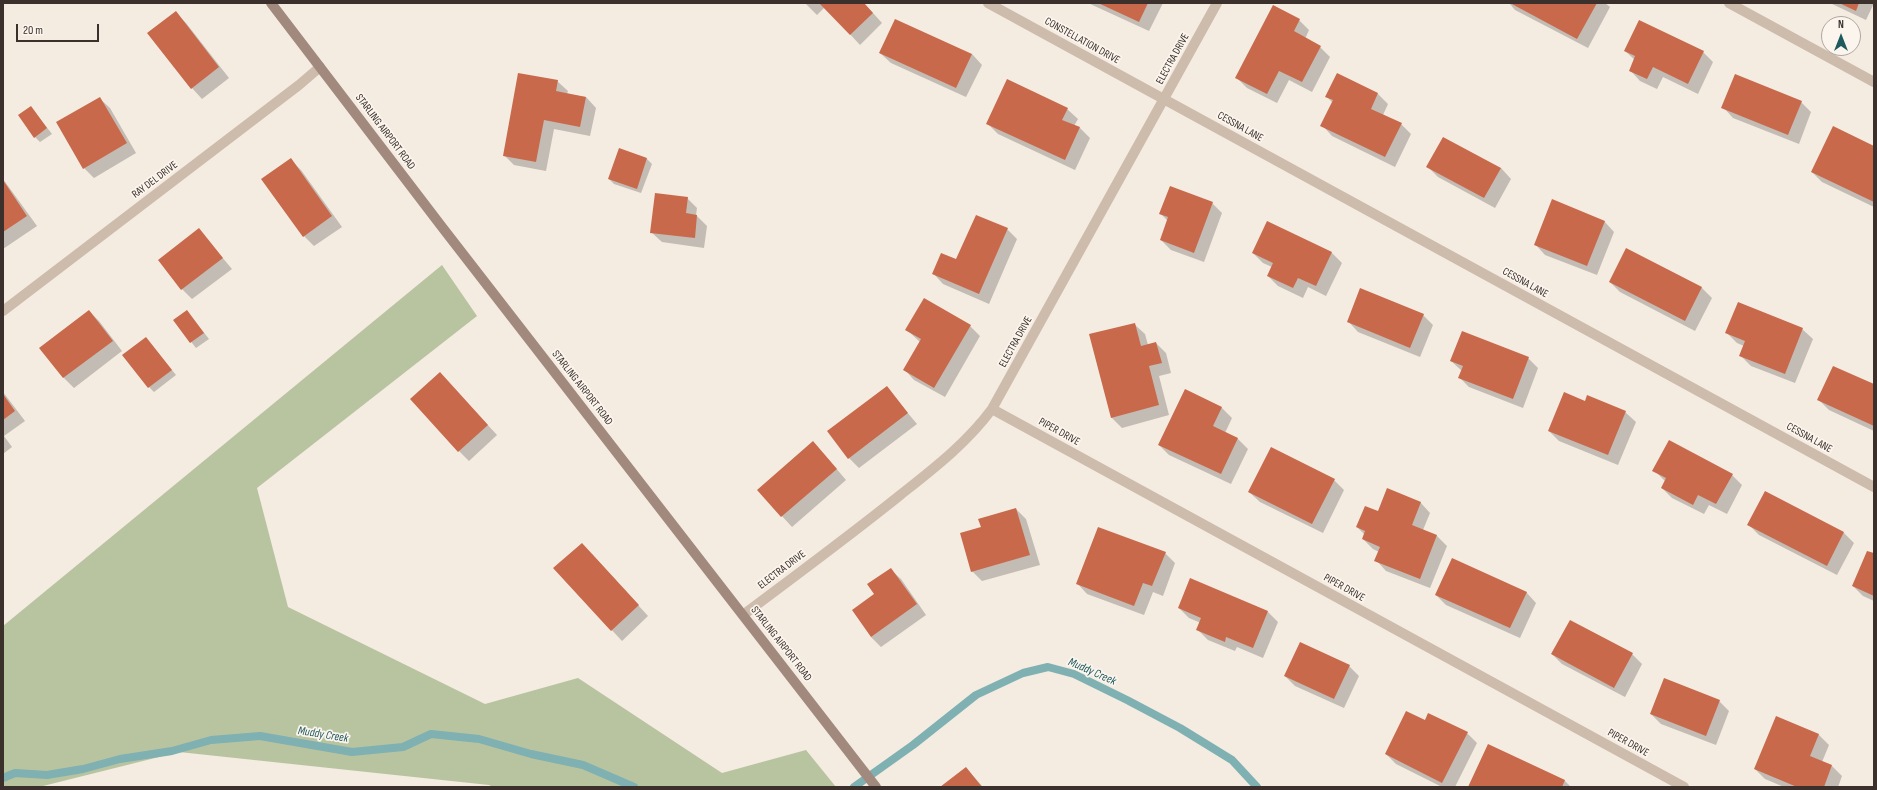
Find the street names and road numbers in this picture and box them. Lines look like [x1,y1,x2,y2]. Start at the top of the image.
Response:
street label: CONSTELLATION DRIVE [1042,15,1122,67]
street label: ELECTRA DRIVE [1154,31,1192,87]
street label: STARLING AIRPORT ROAD [352,92,418,172]
street label: CESSNA LANE [1215,109,1265,145]
street label: RAY DEL DRIVE [130,159,180,201]
street label: CESSNA LANE [1500,265,1550,301]
street label: ELECTRA DRIVE [997,314,1035,370]
street label: STARLING AIRPORT ROAD [549,348,615,428]
street label: PIPER DRIVE [1036,415,1082,449]
street label: CESSNA LANE [1784,420,1834,456]
street label: ELECTRA DRIVE [756,548,808,592]
street label: PIPER DRIVE [1321,571,1367,605]
street label: STARLING AIRPORT ROAD [748,604,814,684]
street label: PIPER DRIVE [1605,726,1651,760]

